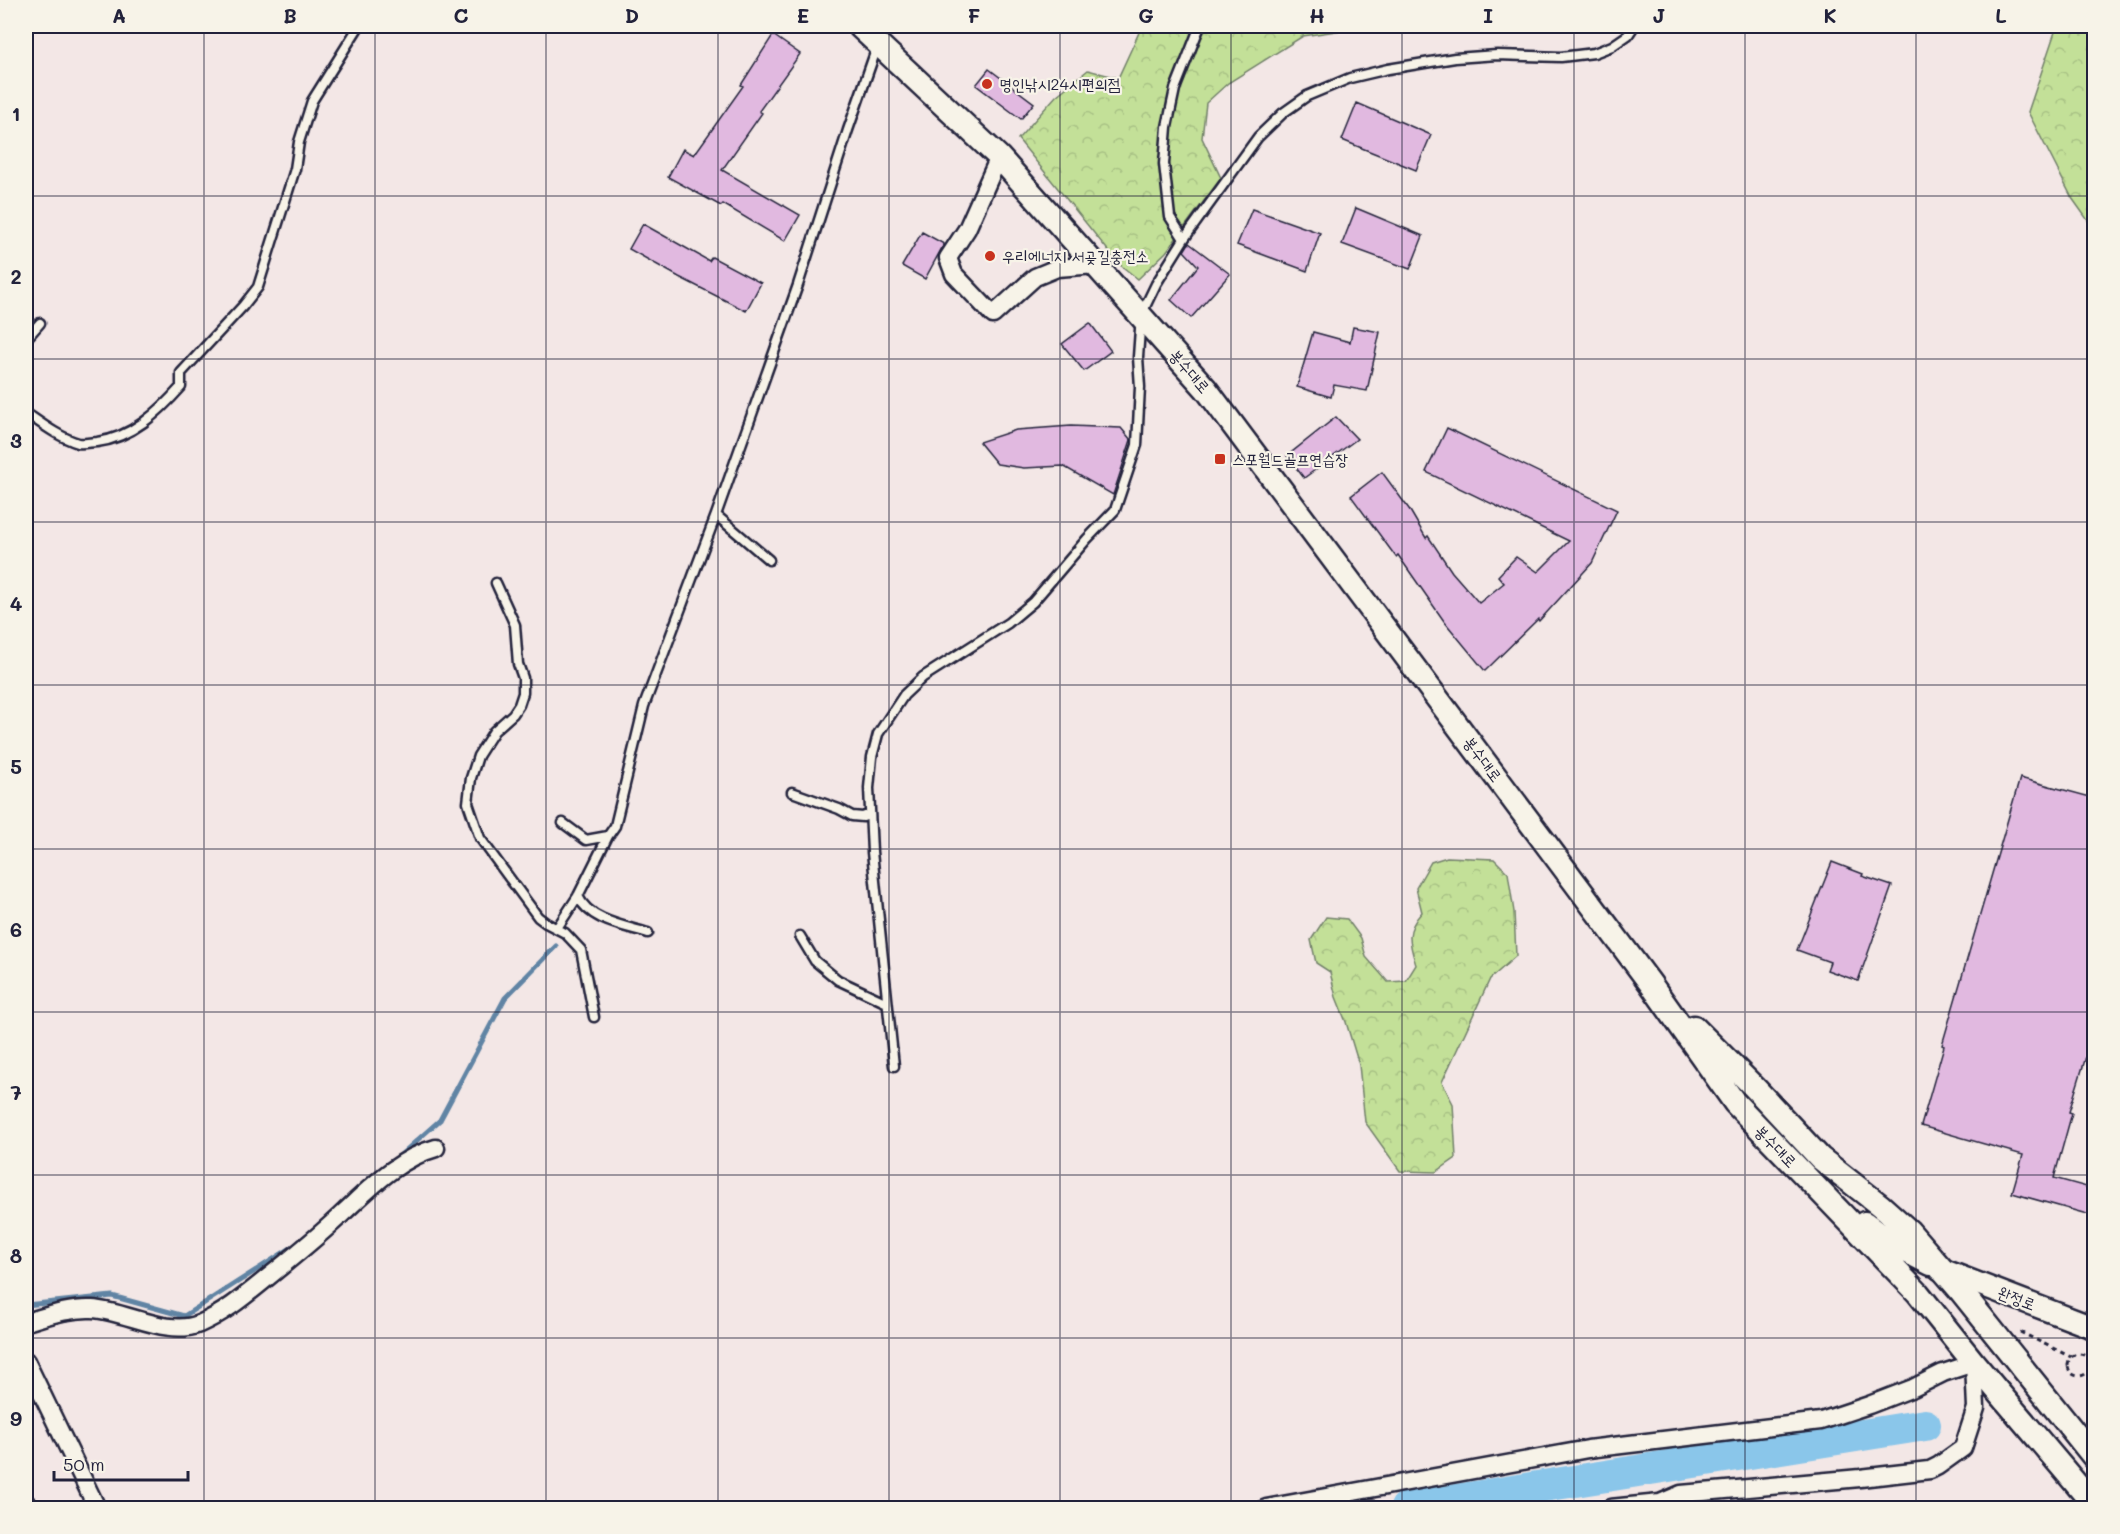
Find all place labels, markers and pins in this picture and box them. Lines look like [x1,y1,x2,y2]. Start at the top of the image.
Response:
place label: 명인낚시24시편의점 [999,73,1120,94]
marker: 명인낚시24시편의점 [980,77,994,91]
place label: 우리에너지 서곶길충전소 [1002,245,1149,266]
marker: 우리에너지 서곶길충전소 [983,249,997,263]
place label: 스포월드골프연습장 [1232,448,1348,469]
marker: 스포월드골프연습장 [1213,452,1227,466]

